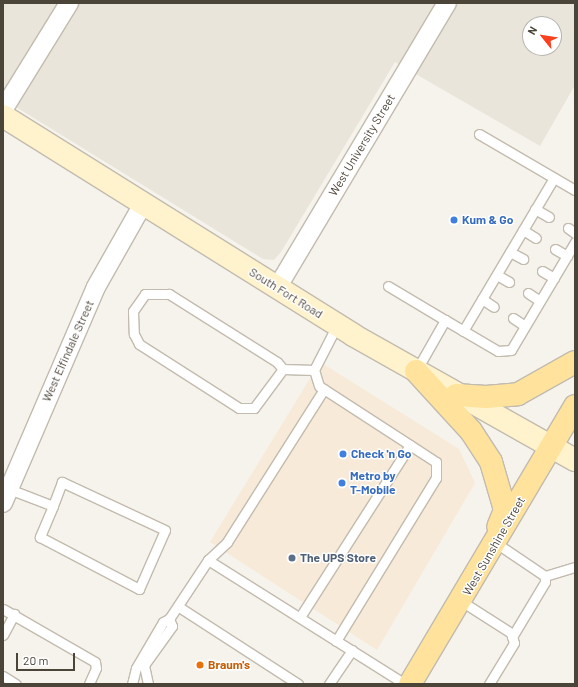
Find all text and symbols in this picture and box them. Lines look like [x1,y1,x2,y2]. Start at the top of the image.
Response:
north arrow [522,16,562,56]
text: N [525,24,539,37]
street label: West University Street [326,91,398,199]
place label: Kum & Go [462,213,513,227]
marker: Kum & Go [449,215,459,225]
street label: South Fort Road [247,265,325,321]
street label: West Elfindale Street [39,298,97,404]
place label: Check 'n Go [351,447,412,461]
marker: Check 'n Go [338,449,348,459]
place label: Metro by T-Mobile [350,469,396,497]
marker: Metro by T-Mobile [337,478,347,488]
street label: West Sunshine Street [460,494,528,598]
place label: The UPS Store [300,551,376,565]
marker: The UPS Store [287,553,297,563]
scale bar [18,645,77,671]
text: 20 m [23,653,49,667]
place label: Braum's [208,658,250,672]
marker: Braum's [195,660,205,670]

